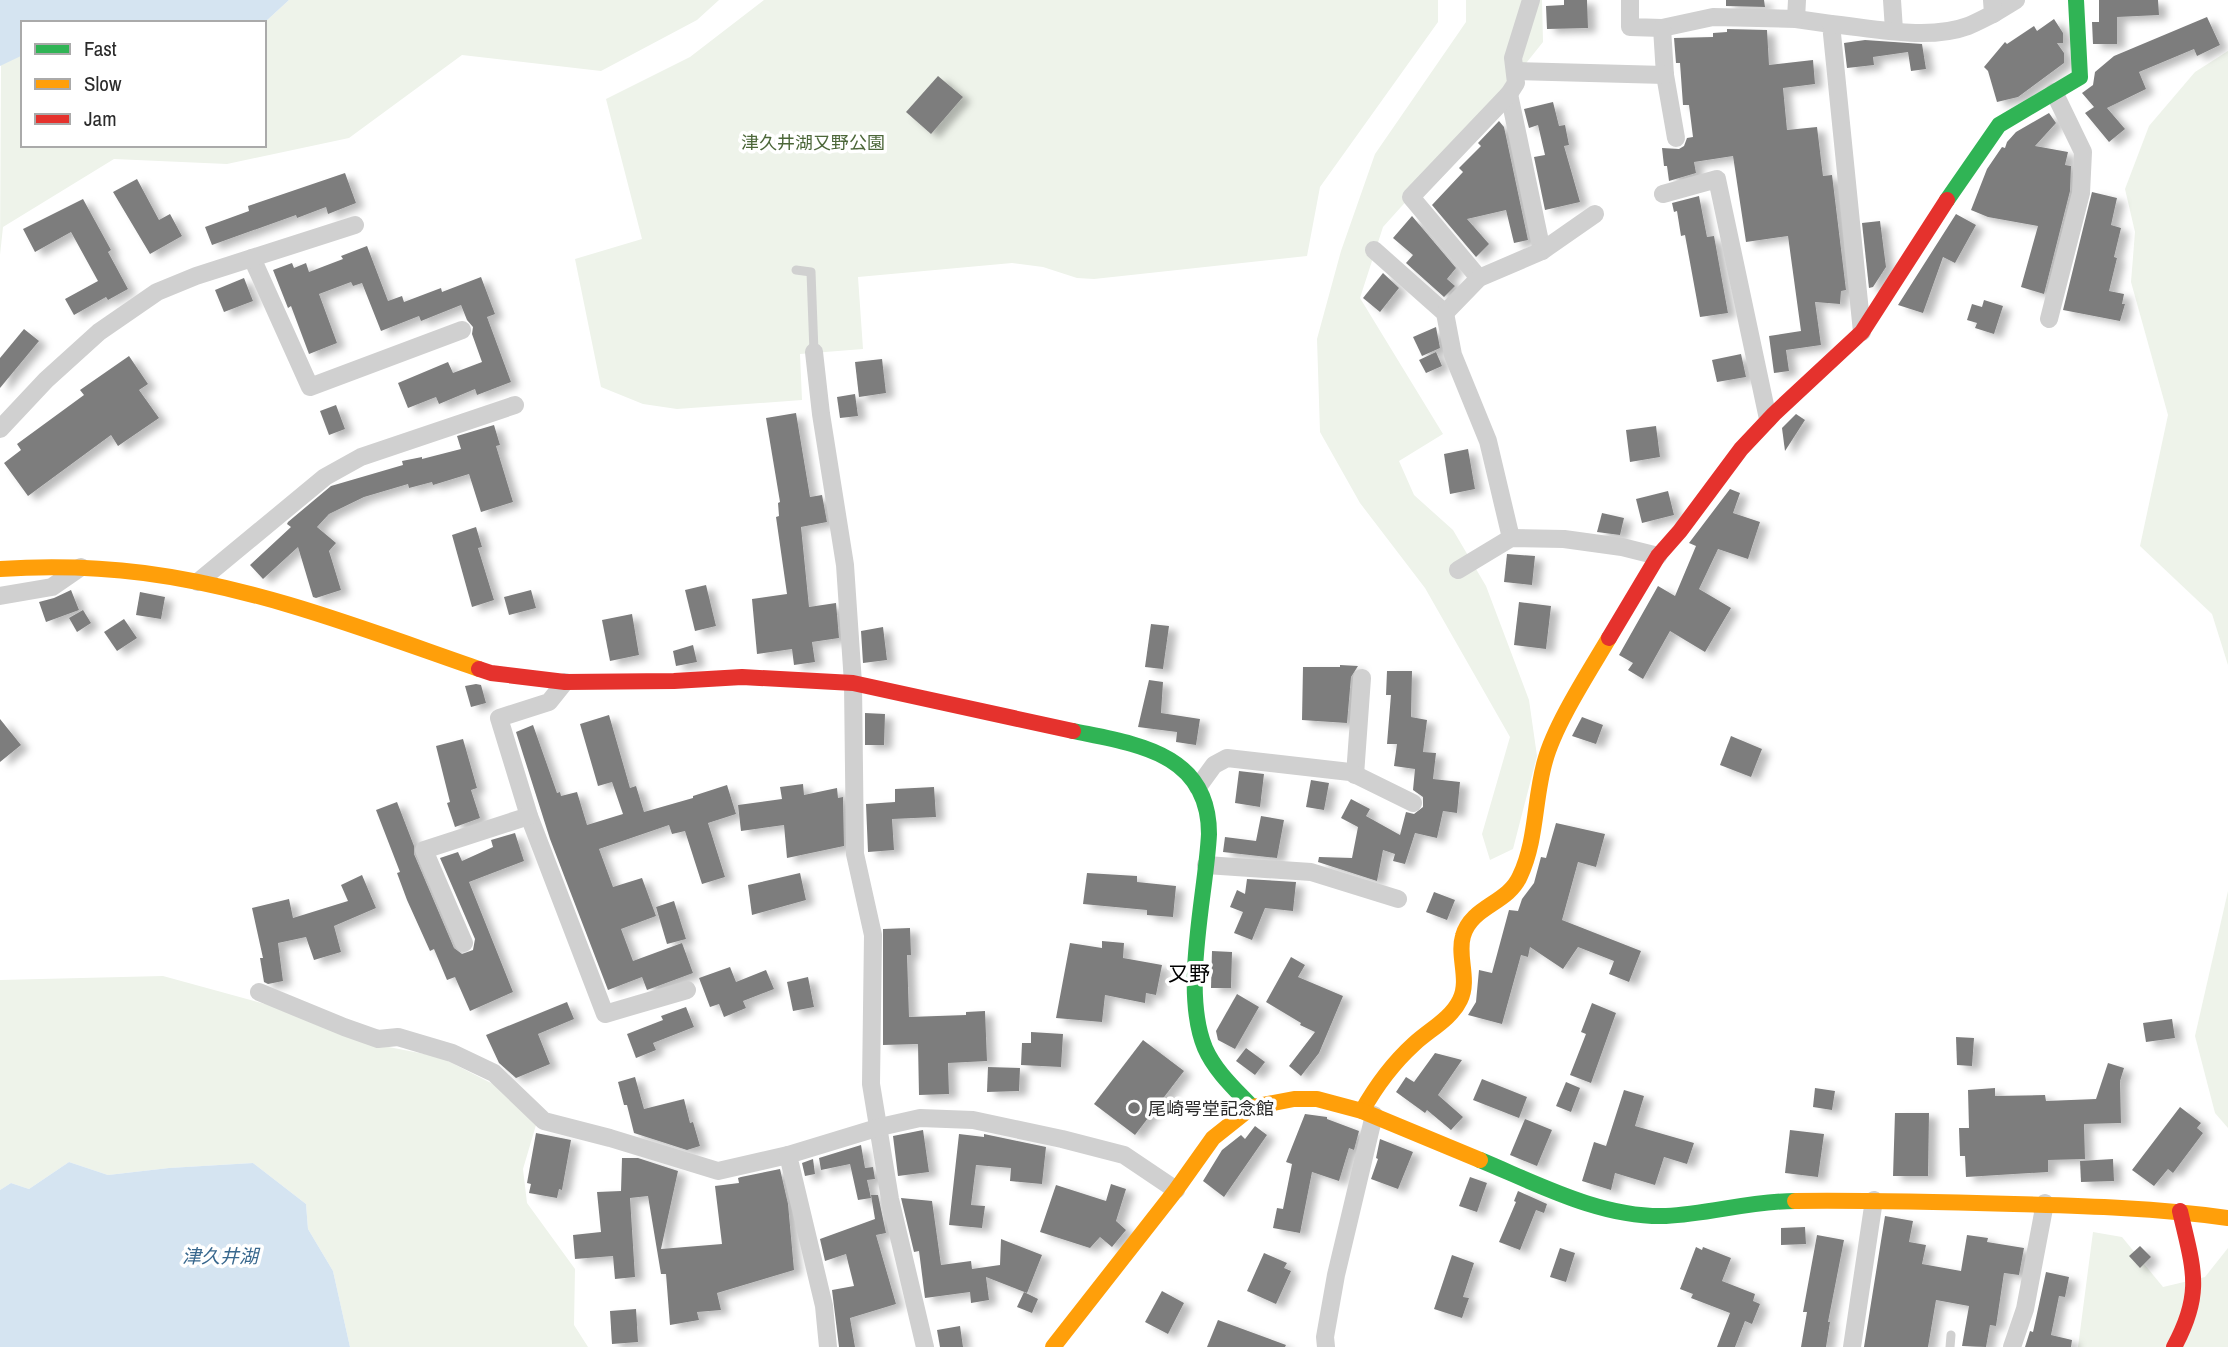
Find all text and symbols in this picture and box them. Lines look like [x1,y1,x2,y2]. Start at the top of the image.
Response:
legend [21,21,266,147]
text: Fast [84,34,117,63]
text: Slow [84,69,122,98]
text: Jam [84,104,117,133]
park label: 津久井湖又野公園 [741,130,885,155]
district label: 又野 [1168,959,1210,988]
place label: 尾崎咢堂記念館 [1148,1096,1274,1121]
marker: 尾崎咢堂記念館 [1126,1100,1142,1116]
water label: 津久井湖 [182,1243,261,1269]

